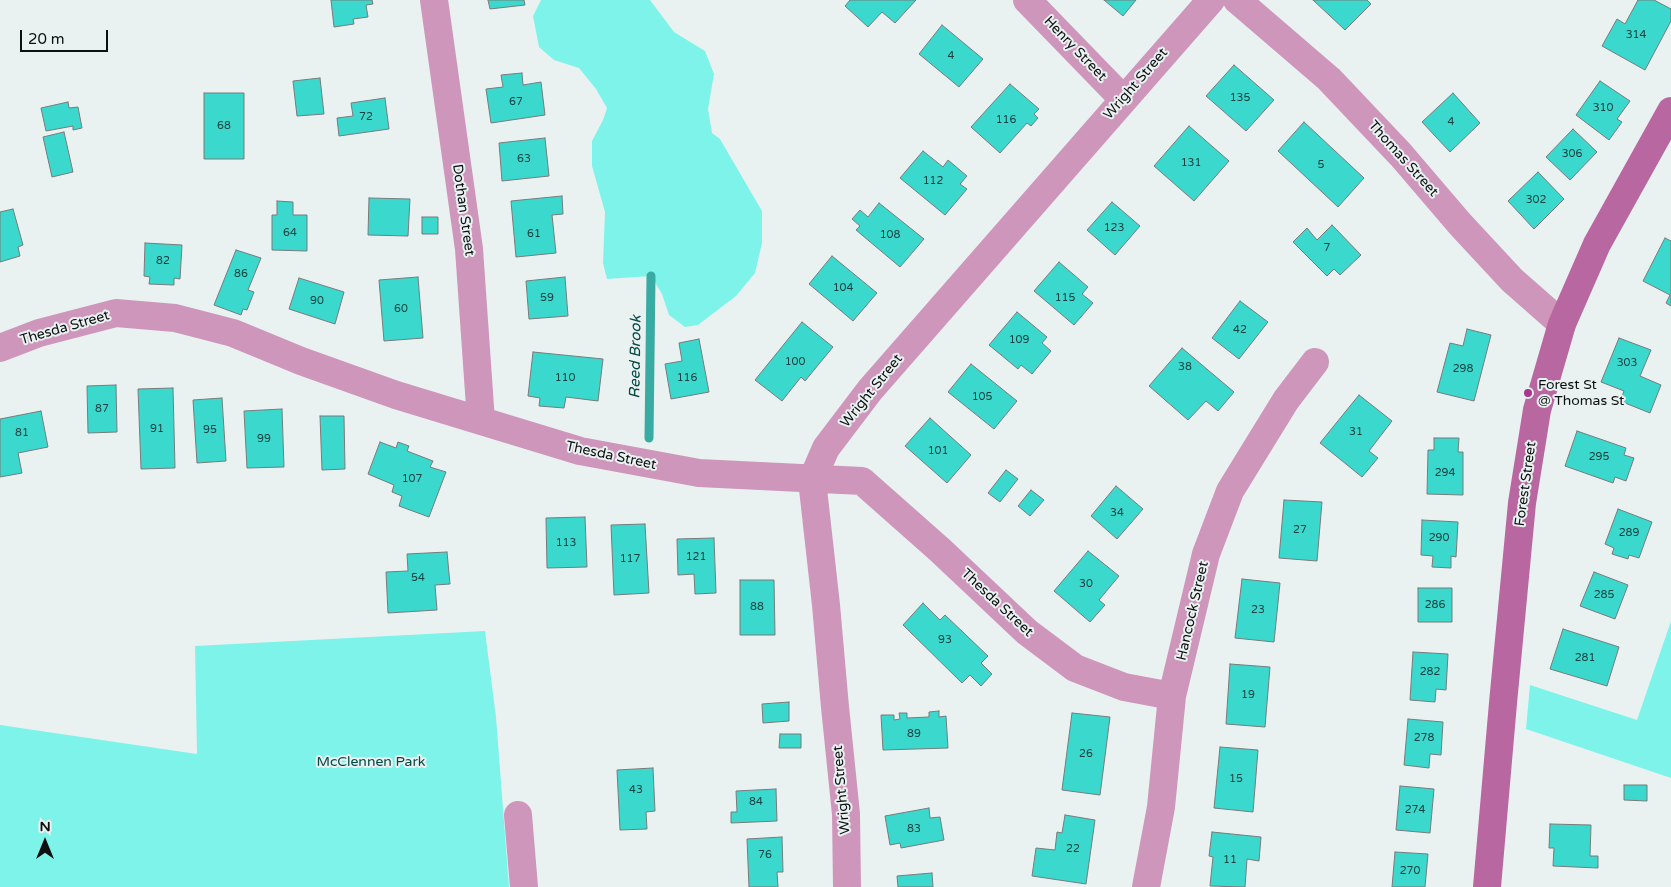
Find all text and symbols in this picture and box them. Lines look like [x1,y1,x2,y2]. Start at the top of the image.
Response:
street label: Henry Street [1040,13,1110,85]
scale bar [22,20,110,52]
house number: 314 [1626,28,1646,42]
text: 20 m [28,30,65,48]
street label: Wright Street [1100,45,1172,123]
house number: 4 [948,49,954,63]
house number: 135 [1230,91,1250,105]
house number: 67 [509,95,523,109]
house number: 310 [1593,101,1613,115]
house number: 72 [359,110,373,124]
house number: 116 [996,113,1016,127]
house number: 4 [1448,115,1454,129]
street label: Thomas Street [1364,117,1442,201]
house number: 68 [217,119,231,133]
house number: 306 [1562,147,1582,161]
house number: 63 [517,152,531,166]
house number: 131 [1181,156,1201,170]
house number: 5 [1318,158,1324,172]
street label: Dothan Street [448,163,478,257]
house number: 112 [923,174,943,188]
house number: 302 [1526,193,1546,207]
house number: 123 [1104,221,1124,235]
house number: 64 [283,226,297,240]
house number: 61 [527,227,541,241]
house number: 108 [880,228,900,242]
house number: 7 [1324,241,1330,255]
house number: 82 [156,254,170,268]
house number: 86 [234,267,248,281]
house number: 104 [833,281,853,295]
house number: 59 [540,291,554,305]
house number: 115 [1055,291,1075,305]
house number: 90 [310,294,324,308]
house number: 60 [394,302,408,316]
street label: Thesda Street [18,307,112,349]
water label: Reed Brook [626,315,646,399]
house number: 42 [1233,323,1247,337]
house number: 109 [1009,333,1029,347]
street label: Wright Street [837,351,907,431]
house number: 100 [785,355,805,369]
house number: 303 [1617,356,1637,370]
house number: 38 [1178,360,1192,374]
house number: 298 [1453,362,1473,376]
house number: 110 [555,371,575,385]
house number: 116 [677,371,697,385]
place label: Forest St @ Thomas St [1538,377,1624,410]
marker: Forest St @ Thomas St [1522,387,1534,399]
house number: 105 [972,390,992,404]
house number: 87 [95,402,109,416]
house number: 91 [150,422,164,436]
house number: 95 [203,423,217,437]
house number: 31 [1349,425,1363,439]
house number: 81 [15,426,29,440]
house number: 99 [257,432,271,446]
street label: Thesda Street [564,438,658,474]
street label: Forest Street [1512,441,1540,527]
house number: 101 [928,444,948,458]
house number: 295 [1589,450,1609,464]
house number: 294 [1435,466,1455,480]
house number: 107 [402,472,422,486]
house number: 34 [1110,506,1124,520]
house number: 27 [1293,523,1307,537]
house number: 289 [1619,526,1639,540]
house number: 290 [1429,531,1449,545]
house number: 113 [556,536,576,550]
house number: 121 [686,550,706,564]
house number: 117 [620,552,640,566]
street label: Hancock Street [1173,560,1213,662]
street label: Thesda Street [958,565,1036,641]
house number: 54 [411,571,425,585]
house number: 30 [1079,577,1093,591]
house number: 285 [1594,588,1614,602]
house number: 286 [1425,598,1445,612]
house number: 88 [750,600,764,614]
house number: 23 [1251,603,1265,617]
house number: 93 [938,633,952,647]
house number: 281 [1575,651,1595,665]
house number: 282 [1420,665,1440,679]
house number: 19 [1241,688,1255,702]
house number: 89 [907,727,921,741]
house number: 278 [1414,731,1434,745]
street label: Wright Street [830,745,854,835]
house number: 26 [1079,747,1093,761]
park label: McClennen Park [317,754,425,770]
house number: 15 [1229,772,1243,786]
house number: 43 [629,783,643,797]
house number: 84 [749,795,763,809]
house number: 274 [1405,803,1425,817]
north arrow [20,817,70,867]
text: N [39,818,51,835]
house number: 83 [907,822,921,836]
house number: 22 [1066,842,1080,856]
house number: 76 [758,848,772,862]
house number: 11 [1223,853,1237,867]
house number: 270 [1400,864,1420,878]

